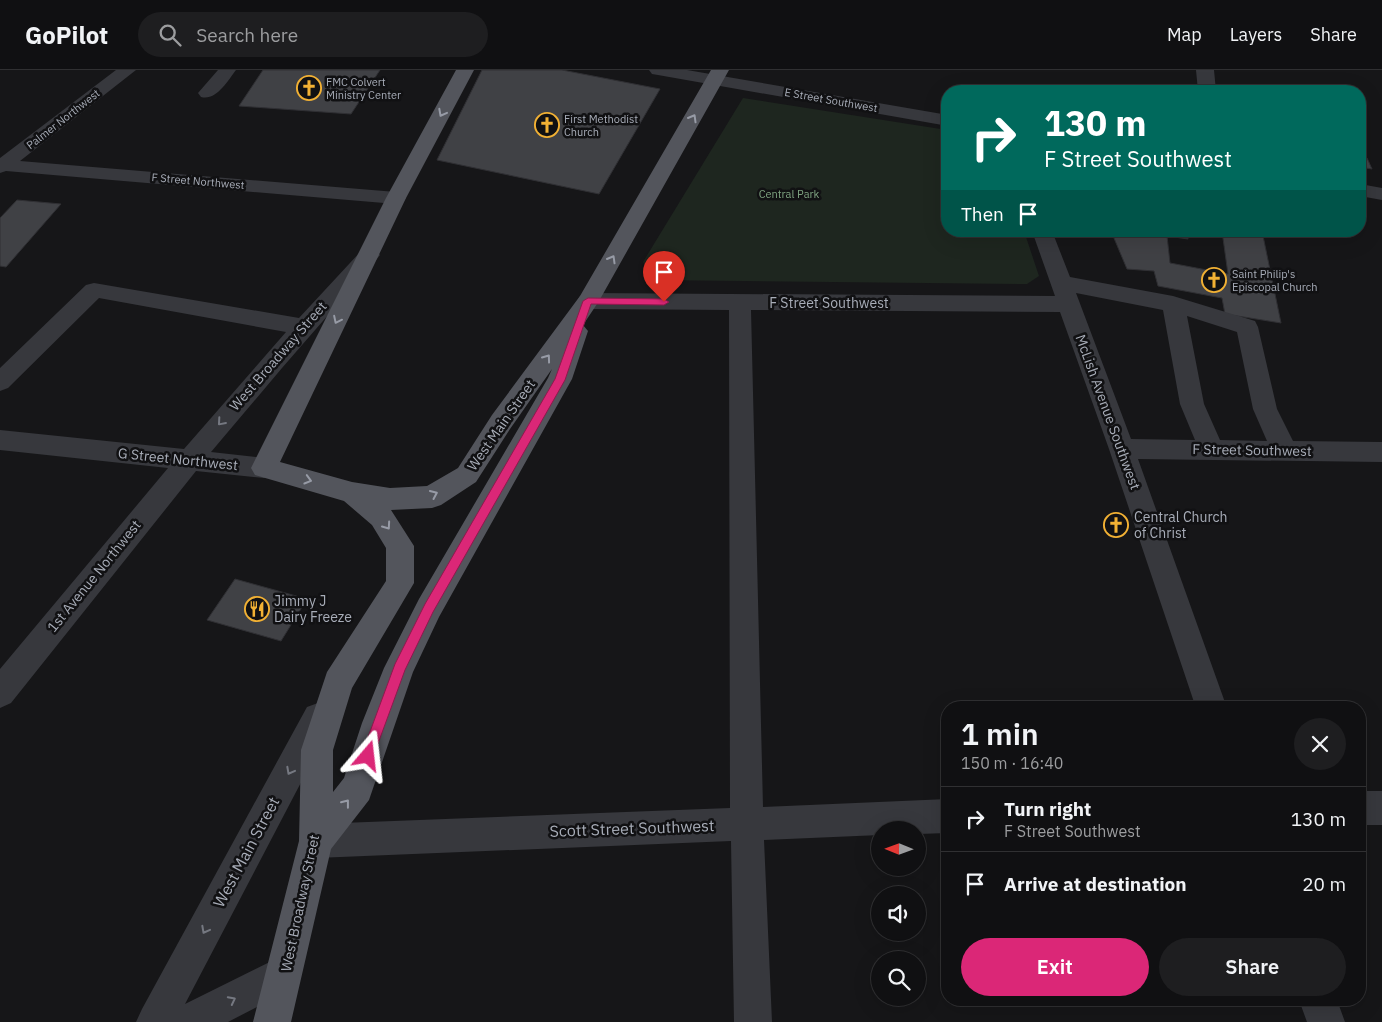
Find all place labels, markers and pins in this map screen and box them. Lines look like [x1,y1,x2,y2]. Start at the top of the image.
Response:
church icon: FMC Colvert Ministry Center [296,75,322,101]
place label: FMC Colvert Ministry Center [326,75,401,102]
church icon: First Methodist Church [534,112,560,138]
place label: First Methodist Church [564,112,638,139]
pin [643,251,685,302]
church icon: Saint Philip's Episcopal Church [1201,267,1227,293]
place label: Saint Philip's Episcopal Church [1232,267,1317,294]
place label: Central Church of Christ [1134,508,1228,542]
church icon: Central Church of Christ [1103,512,1129,538]
place label: Jimmy J Dairy Freeze [274,592,352,626]
restaurant icon: Jimmy J Dairy Freeze [244,596,270,622]

